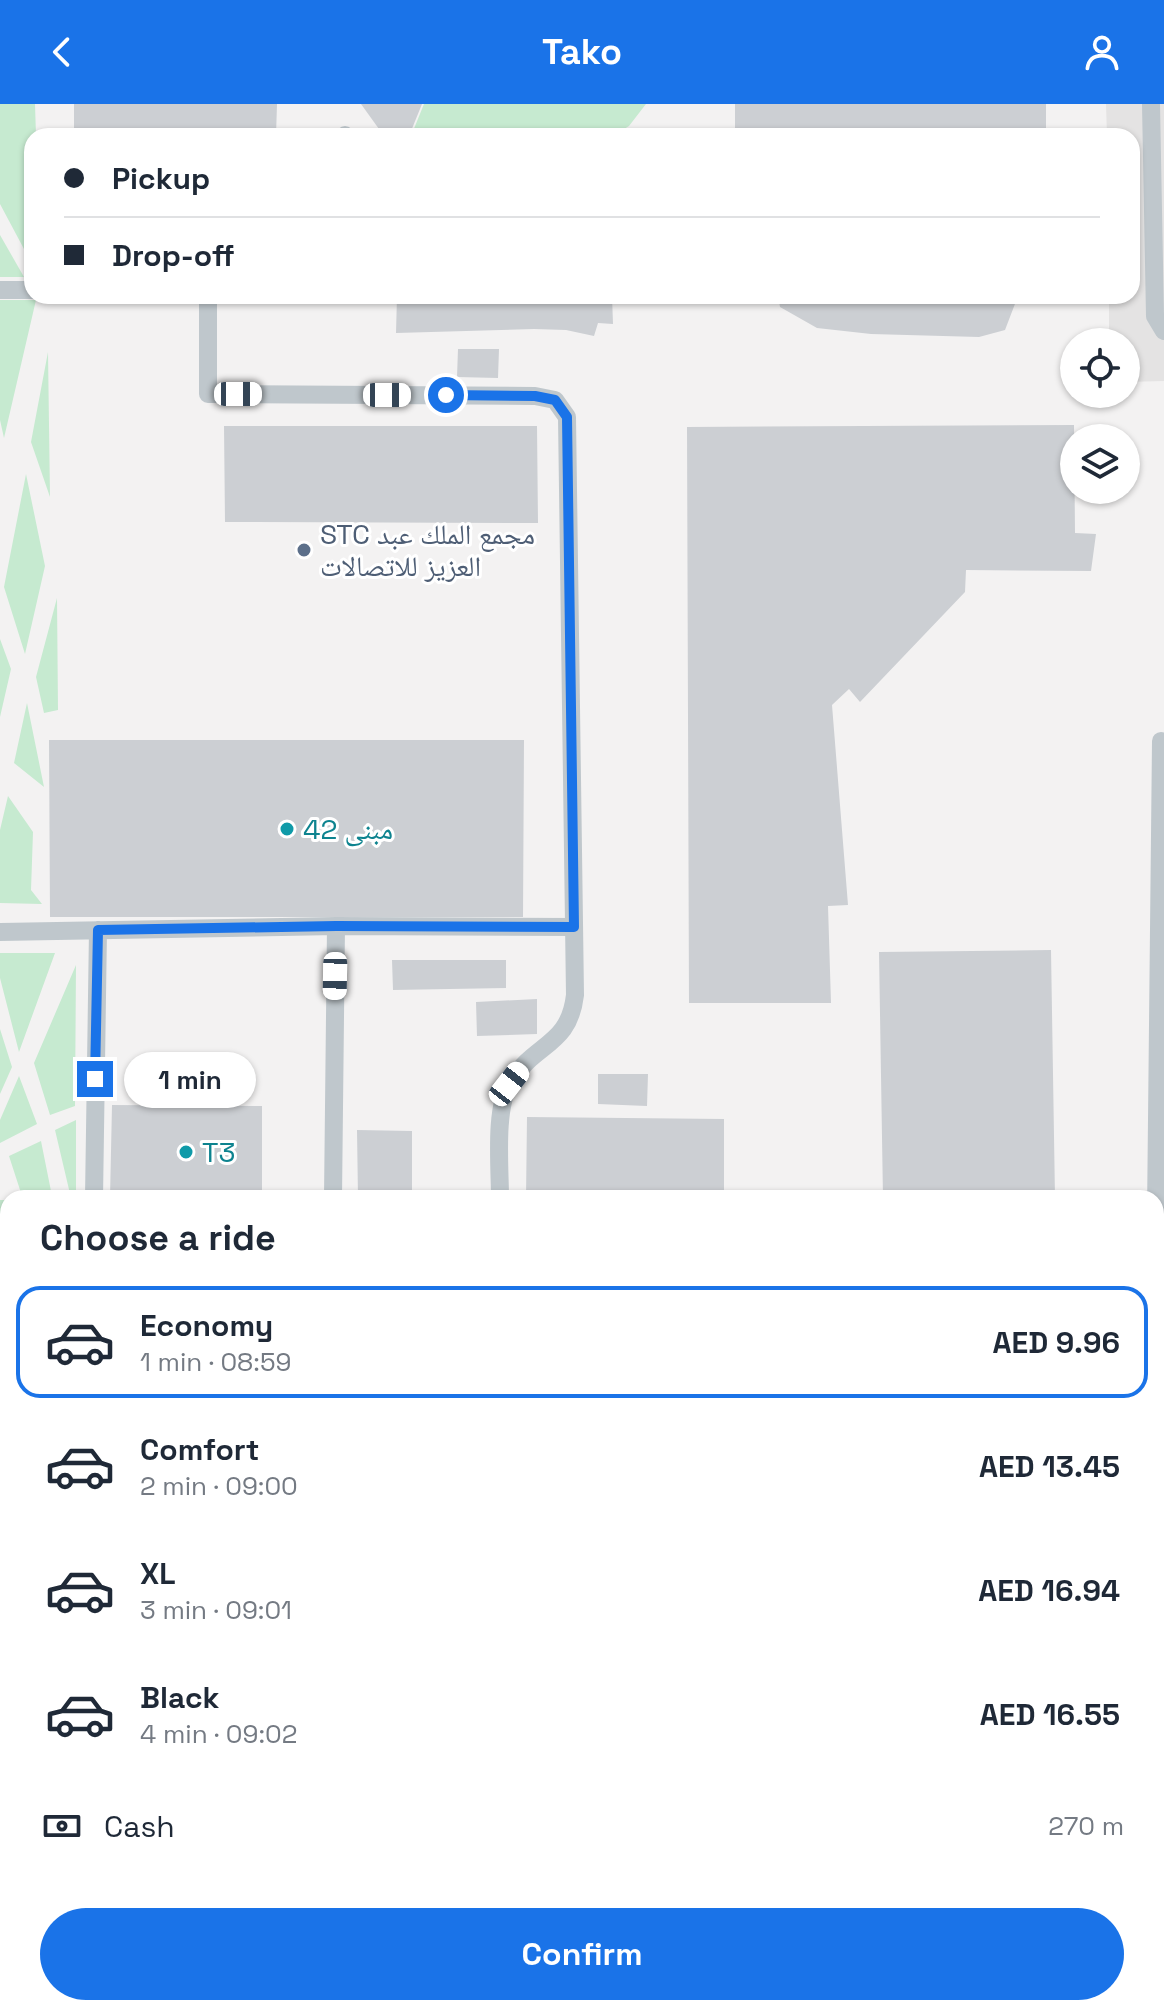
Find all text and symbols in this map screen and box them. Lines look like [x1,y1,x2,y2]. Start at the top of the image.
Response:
text: Tako [542,29,622,75]
icon: back [40,30,84,74]
icon: person [1080,30,1124,74]
text: Pickup [112,159,210,198]
text: Drop-off [112,236,235,275]
map controls [1060,328,1140,504]
button: locate [1060,328,1140,408]
route start [428,377,464,413]
car [214,382,262,406]
car [363,383,411,407]
button: layers [1060,424,1140,504]
place label: STC مجمع الملك عبد العزيز للاتصالات [320,516,535,584]
marker: STC مجمع الملك عبد العزيز للاتصالات [295,541,313,559]
place label: مبنى 42 [303,811,393,847]
marker: مبنى 42 [278,820,296,838]
car [323,952,347,1000]
callout: 1 min [123,1051,255,1107]
car [485,1058,533,1110]
route end [77,1061,113,1097]
text: 1 min [158,1063,222,1097]
place label: T3 [202,1134,235,1170]
marker: T3 [177,1143,195,1161]
text: Choose a ride [40,1215,276,1261]
icon: car [44,1306,116,1378]
text: Economy [140,1306,273,1345]
text: AED 9.96 [993,1323,1120,1362]
text: 1 min · 08:59 [140,1345,291,1379]
icon: car [44,1430,116,1502]
text: Comfort [140,1430,259,1469]
text: AED 13.45 [979,1447,1120,1486]
text: 2 min · 09:00 [140,1469,298,1503]
icon: car [44,1554,116,1626]
text: XL [140,1554,176,1593]
text: AED 16.94 [978,1571,1120,1610]
text: 3 min · 09:01 [140,1593,292,1627]
icon: car [44,1678,116,1750]
text: Black [140,1678,219,1717]
text: AED 16.55 [980,1695,1120,1734]
text: 4 min · 09:02 [140,1717,297,1751]
icon: cash [40,1804,84,1848]
text: Cash [104,1807,175,1846]
text: 270 m [1048,1809,1124,1843]
button: Confirm [40,1908,1124,2000]

